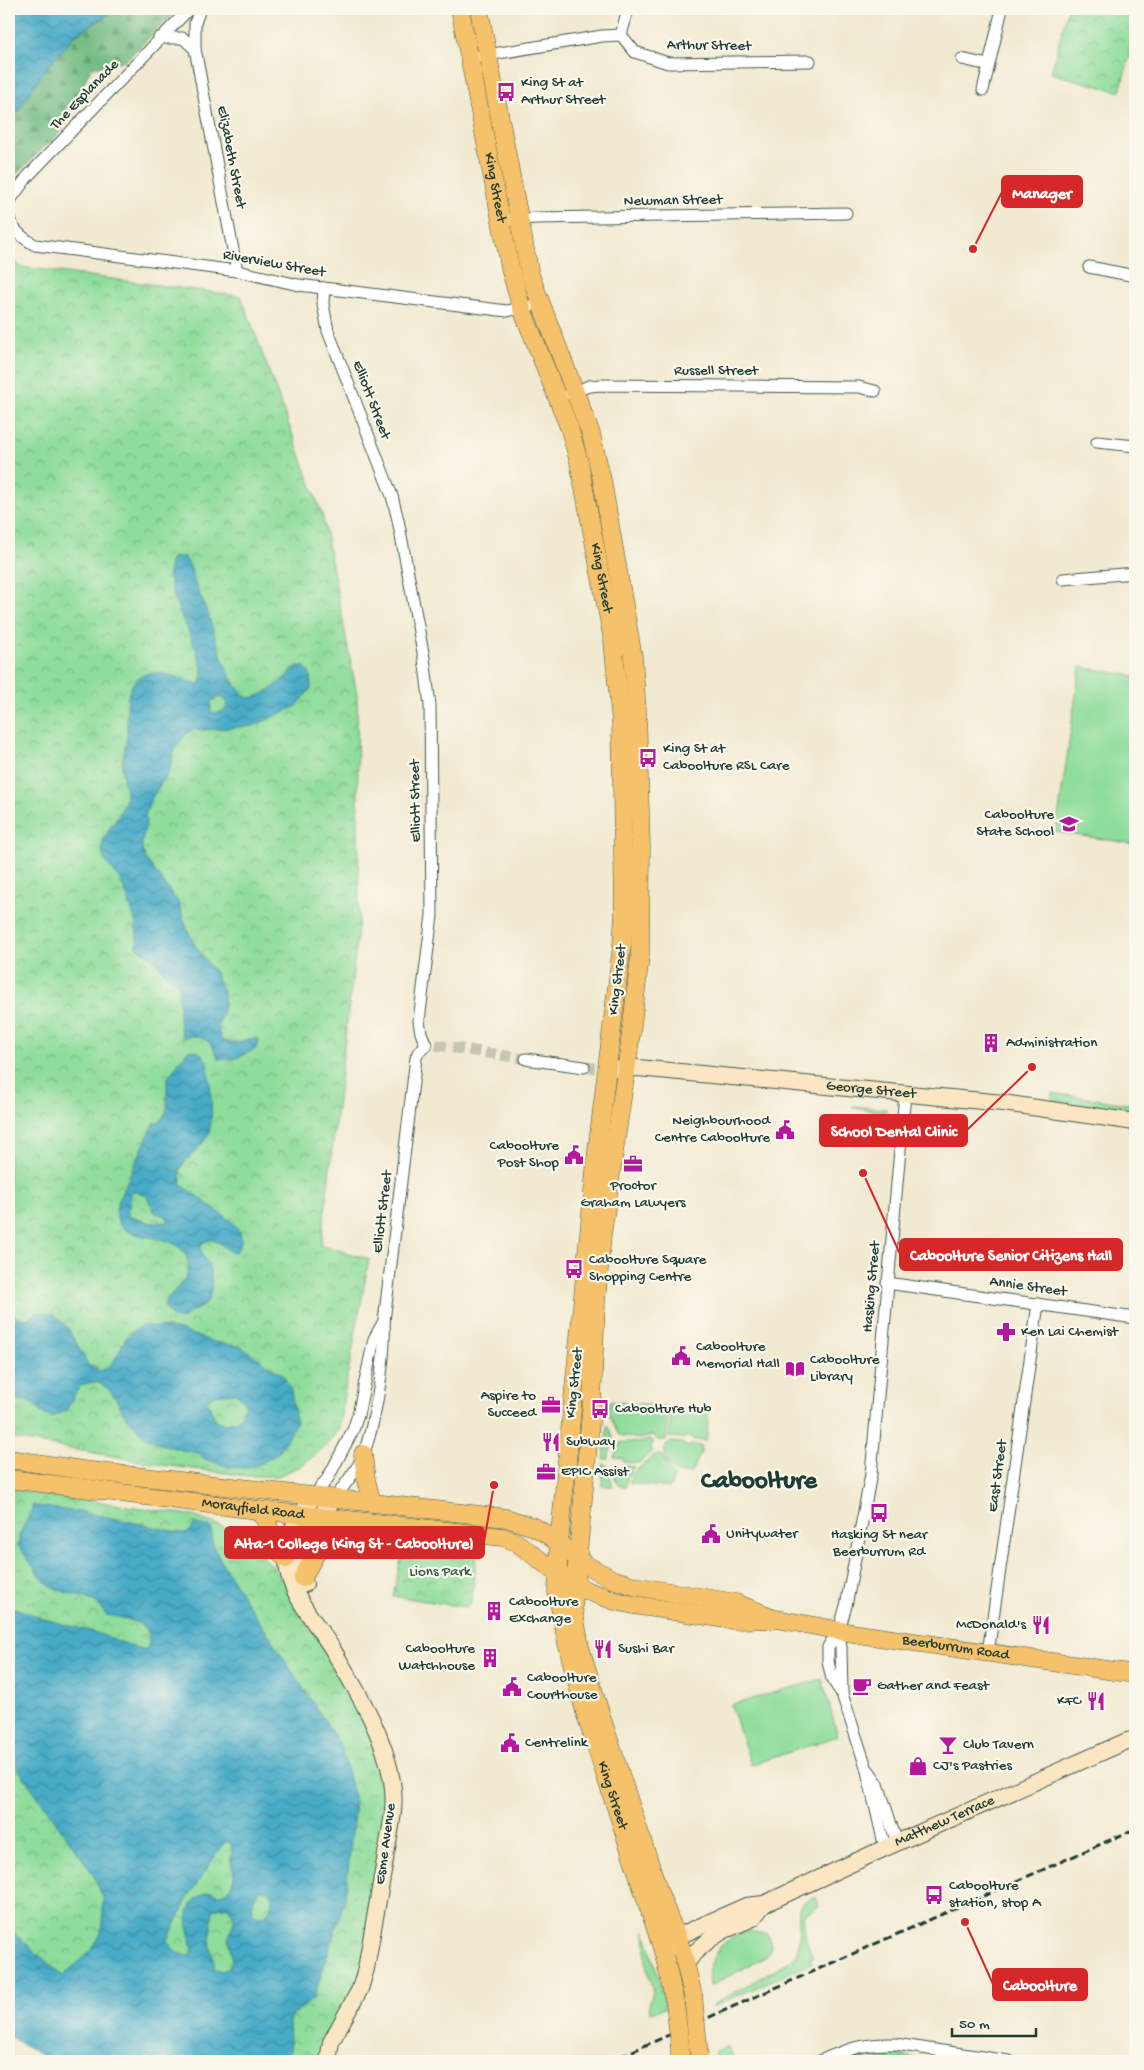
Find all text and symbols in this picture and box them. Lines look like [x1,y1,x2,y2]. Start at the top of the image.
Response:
street label: Arthur Street [667,36,753,56]
street label: The Esplanade [46,56,123,135]
place label: King St at Arthur Street [521,74,607,109]
bus stop icon: King St at Arthur Street [495,81,517,103]
street label: Elizabeth Street [212,104,250,212]
street label: King Street [479,151,511,226]
callout: Manager [1002,176,1082,207]
text: Manager [1012,186,1074,205]
street label: Newman Street [623,191,724,211]
street label: Riverview Street [221,246,328,282]
street label: Elliott Street [348,358,395,444]
street label: Russell Street [674,362,760,380]
street label: King Street [586,542,617,616]
place label: King St at Caboolture RSL Care [663,740,790,775]
bus stop icon: King St at Caboolture RSL Care [637,747,659,769]
street label: Elliott Street [406,758,426,843]
place label: Caboolture State School [976,806,1054,841]
school or university icon: Caboolture State School [1058,813,1080,835]
street label: King Street [605,942,631,1016]
building icon: Administration [980,1032,1002,1054]
place label: Administration [1006,1034,1098,1052]
street label: George Street [825,1077,919,1104]
place label: Neighbourhood Centre Caboolture [655,1112,771,1147]
callout: School Dental Clinic [820,1115,967,1146]
public building icon: Neighbourhood Centre Caboolture [774,1119,796,1141]
text: School Dental Clinic [831,1124,959,1143]
place label: Caboolture Post Shop [490,1137,560,1172]
public building icon: Caboolture Post Shop [563,1144,585,1166]
office icon: Proctor Graham Lawyers [622,1153,644,1175]
street label: Elliott Street [369,1168,397,1254]
place label: Proctor Graham Lawyers [580,1177,686,1212]
street label: Hasking Street [859,1239,885,1333]
callout: Caboolture Senior Citizens Hall [900,1239,1122,1270]
text: Caboolture Senior Citizens Hall [909,1248,1113,1267]
place label: Caboolture Square Shopping Centre [589,1251,707,1286]
bus stop icon: Caboolture Square Shopping Centre [563,1258,585,1280]
street label: Annie Street [988,1273,1070,1302]
pharmacy icon: Ken Lai Chemist [995,1321,1017,1343]
place label: Ken Lai Chemist [1021,1323,1120,1341]
place label: Caboolture Memorial Hall [696,1338,780,1373]
street label: King Street [562,1345,588,1419]
public building icon: Caboolture Memorial Hall [670,1345,692,1367]
place label: Caboolture Library [810,1351,880,1386]
library icon: Caboolture Library [784,1358,806,1380]
place label: Aspire to Succeed [480,1387,537,1422]
office icon: Aspire to Succeed [540,1394,562,1416]
bus stop icon: Caboolture Hub [589,1398,611,1420]
place label: Caboolture Hub [615,1400,712,1418]
restaurant icon: Subway [540,1431,562,1453]
place label: Subway [566,1433,616,1451]
street label: East Street [984,1437,1012,1513]
office icon: EPIC Assist [535,1461,557,1483]
place label: EPIC Assist [561,1463,631,1481]
district label: Caboolture [701,1468,818,1497]
street label: Morayfield Road [201,1494,307,1524]
bus stop icon: Hasking St near Beerburrum Rd [868,1502,890,1524]
public building icon: Unitywater [700,1523,722,1545]
place label: Unitywater [726,1525,799,1543]
place label: Hasking St near Beerburrum Rd [831,1526,929,1561]
callout: Alta-1 College (King St - Caboolture) [225,1527,484,1558]
text: Alta-1 College (King St - Caboolture) [233,1536,474,1555]
park label: Lions Park [409,1563,472,1581]
place label: Caboolture Exchange [509,1593,579,1628]
building icon: Caboolture Exchange [483,1600,505,1622]
restaurant icon: McDonald's [1030,1614,1052,1636]
place label: McDonald's [956,1616,1026,1634]
street label: Beerburrum Road [900,1631,1012,1665]
restaurant icon: Sushi Bar [592,1638,614,1660]
place label: Caboolture Watchhouse [398,1640,475,1675]
place label: Sushi Bar [618,1640,675,1658]
building icon: Caboolture Watchhouse [479,1647,501,1669]
place label: Caboolture Courthouse [527,1669,598,1704]
cafe icon: Gather and Feast [851,1675,873,1697]
public building icon: Caboolture Courthouse [501,1676,523,1698]
place label: Gather and Feast [877,1677,991,1695]
restaurant icon: KFC [1085,1690,1107,1712]
place label: KFC [1057,1692,1082,1710]
public building icon: Centrelink [499,1732,521,1754]
place label: Centrelink [525,1734,589,1752]
bar icon: Club Tavern [937,1734,959,1756]
place label: Club Tavern [963,1736,1034,1754]
shop icon: CJ's Pastries [907,1755,929,1777]
place label: CJ's Pastries [933,1757,1013,1775]
street label: King Street [592,1759,632,1834]
street label: Matthew Terrace [892,1792,998,1852]
street label: Esme Avenue [371,1802,401,1886]
place label: Caboolture station, stop A [949,1877,1042,1912]
bus stop icon: Caboolture station, stop A [923,1884,945,1906]
callout: Caboolture [993,1969,1087,2000]
text: Caboolture [1002,1978,1078,1997]
scale bar [952,2005,1035,2037]
text: 50 m [959,2016,990,2034]

